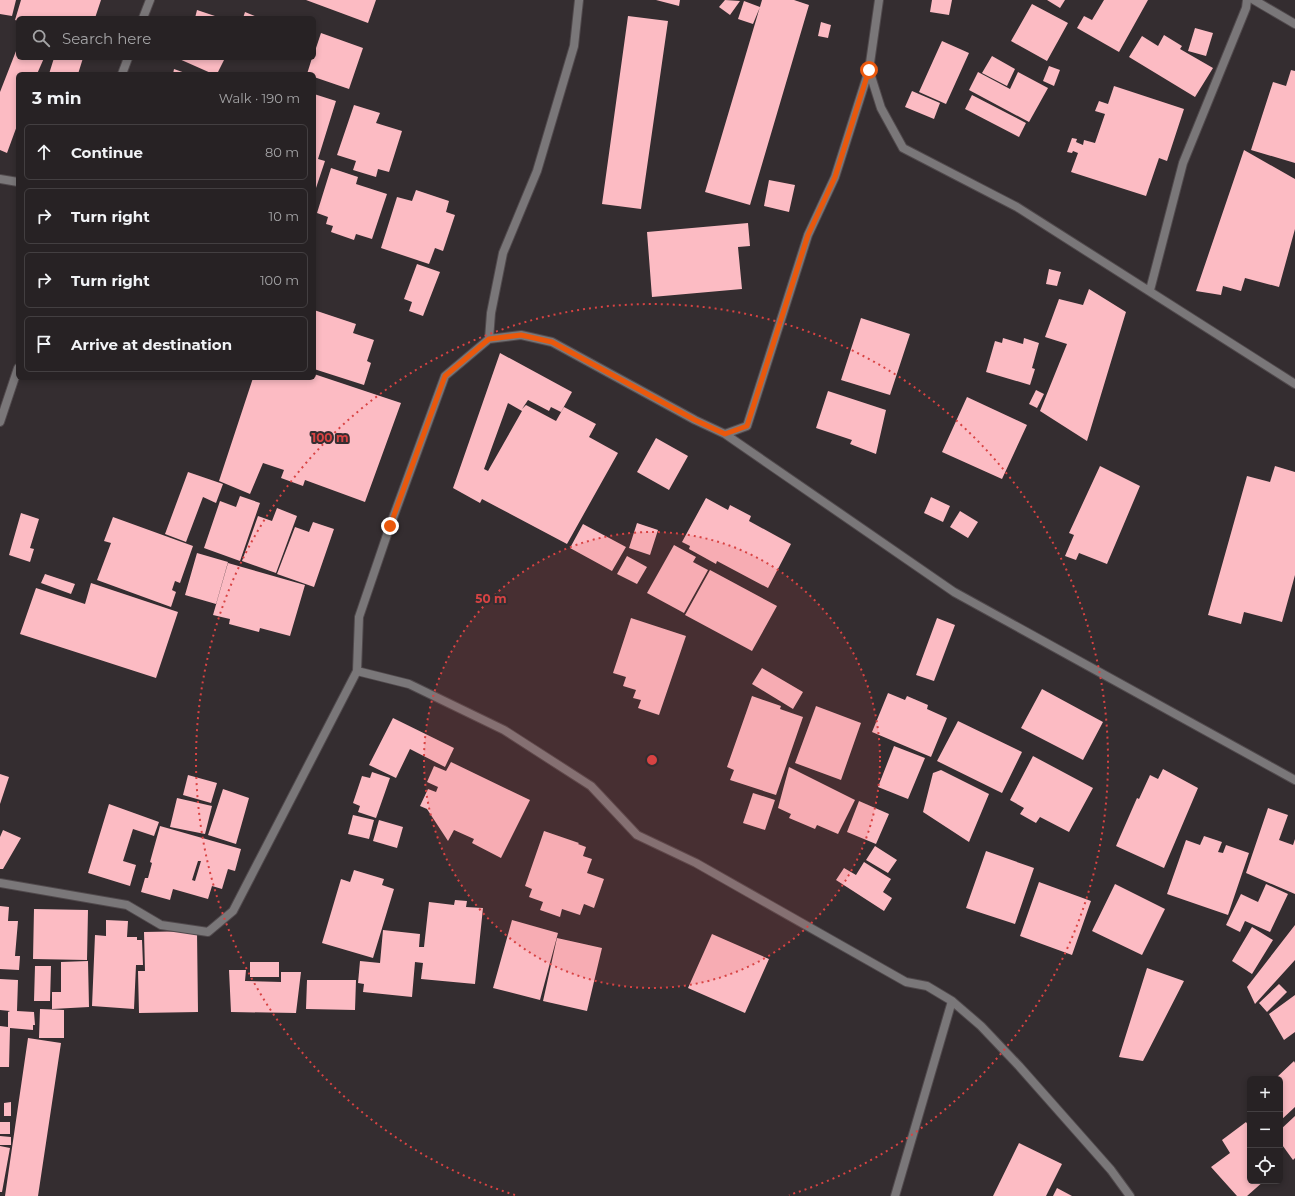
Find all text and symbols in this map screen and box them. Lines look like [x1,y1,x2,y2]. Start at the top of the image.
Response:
search box [16,16,316,60]
icon: search [30,27,52,49]
text: Search here [62,29,151,48]
route start [860,61,878,79]
text: 3 min [32,88,82,108]
text: Walk · 190 m [219,90,300,106]
icon: ahead [33,141,55,163]
text: Continue [71,143,143,162]
text: 80 m [265,144,299,160]
icon: right [33,205,55,227]
text: Turn right [71,207,150,226]
text: 10 m [269,208,299,224]
icon: right [33,269,55,291]
text: Turn right [71,271,150,290]
text: 100 m [260,272,299,288]
icon: arrive [33,333,55,355]
text: Arrive at destination [71,335,232,354]
text: 100 m [312,430,348,445]
route end [381,517,399,535]
text: 50 m [475,591,507,606]
centre of rings [645,753,659,767]
map controls [1247,1076,1283,1184]
button: + [1247,1076,1283,1112]
button: − [1247,1112,1283,1148]
button: locate [1247,1148,1283,1184]

